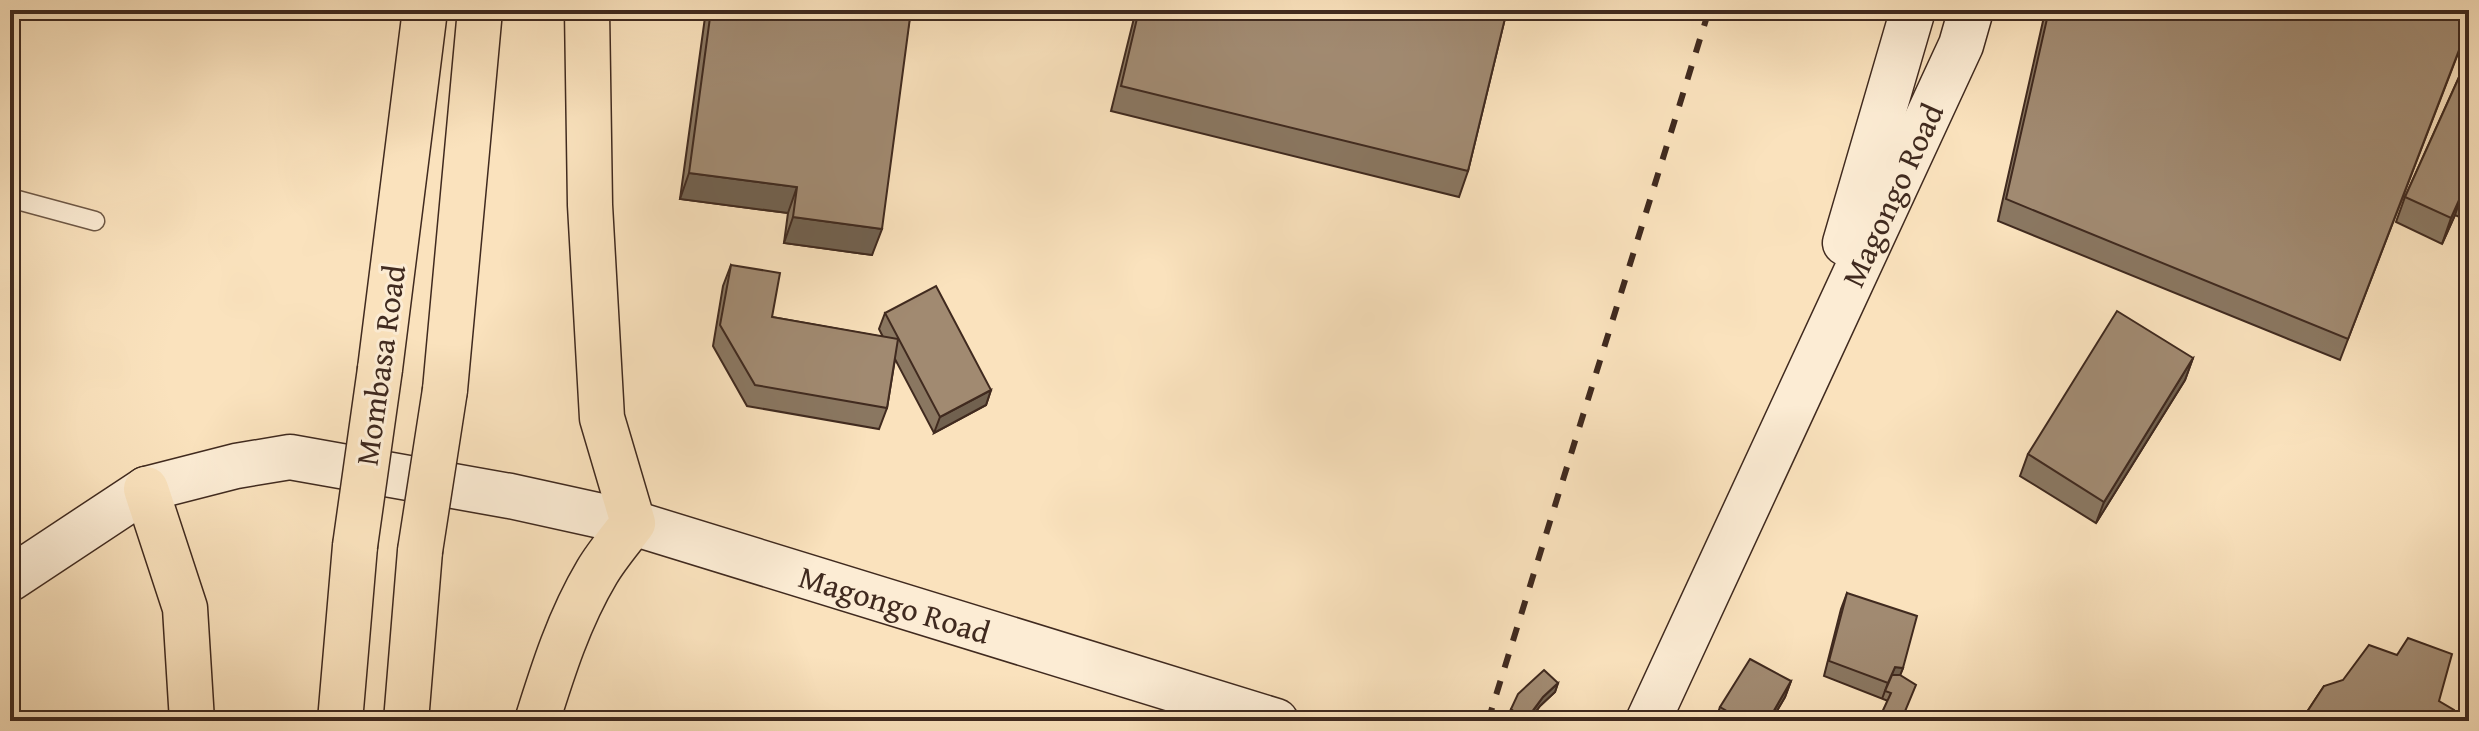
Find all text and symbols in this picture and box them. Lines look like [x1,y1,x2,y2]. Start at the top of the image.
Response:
street label: Magongo Road [1829,95,1955,294]
street label: Mombasa Road [343,262,417,468]
street label: Magongo Road [793,552,996,655]

